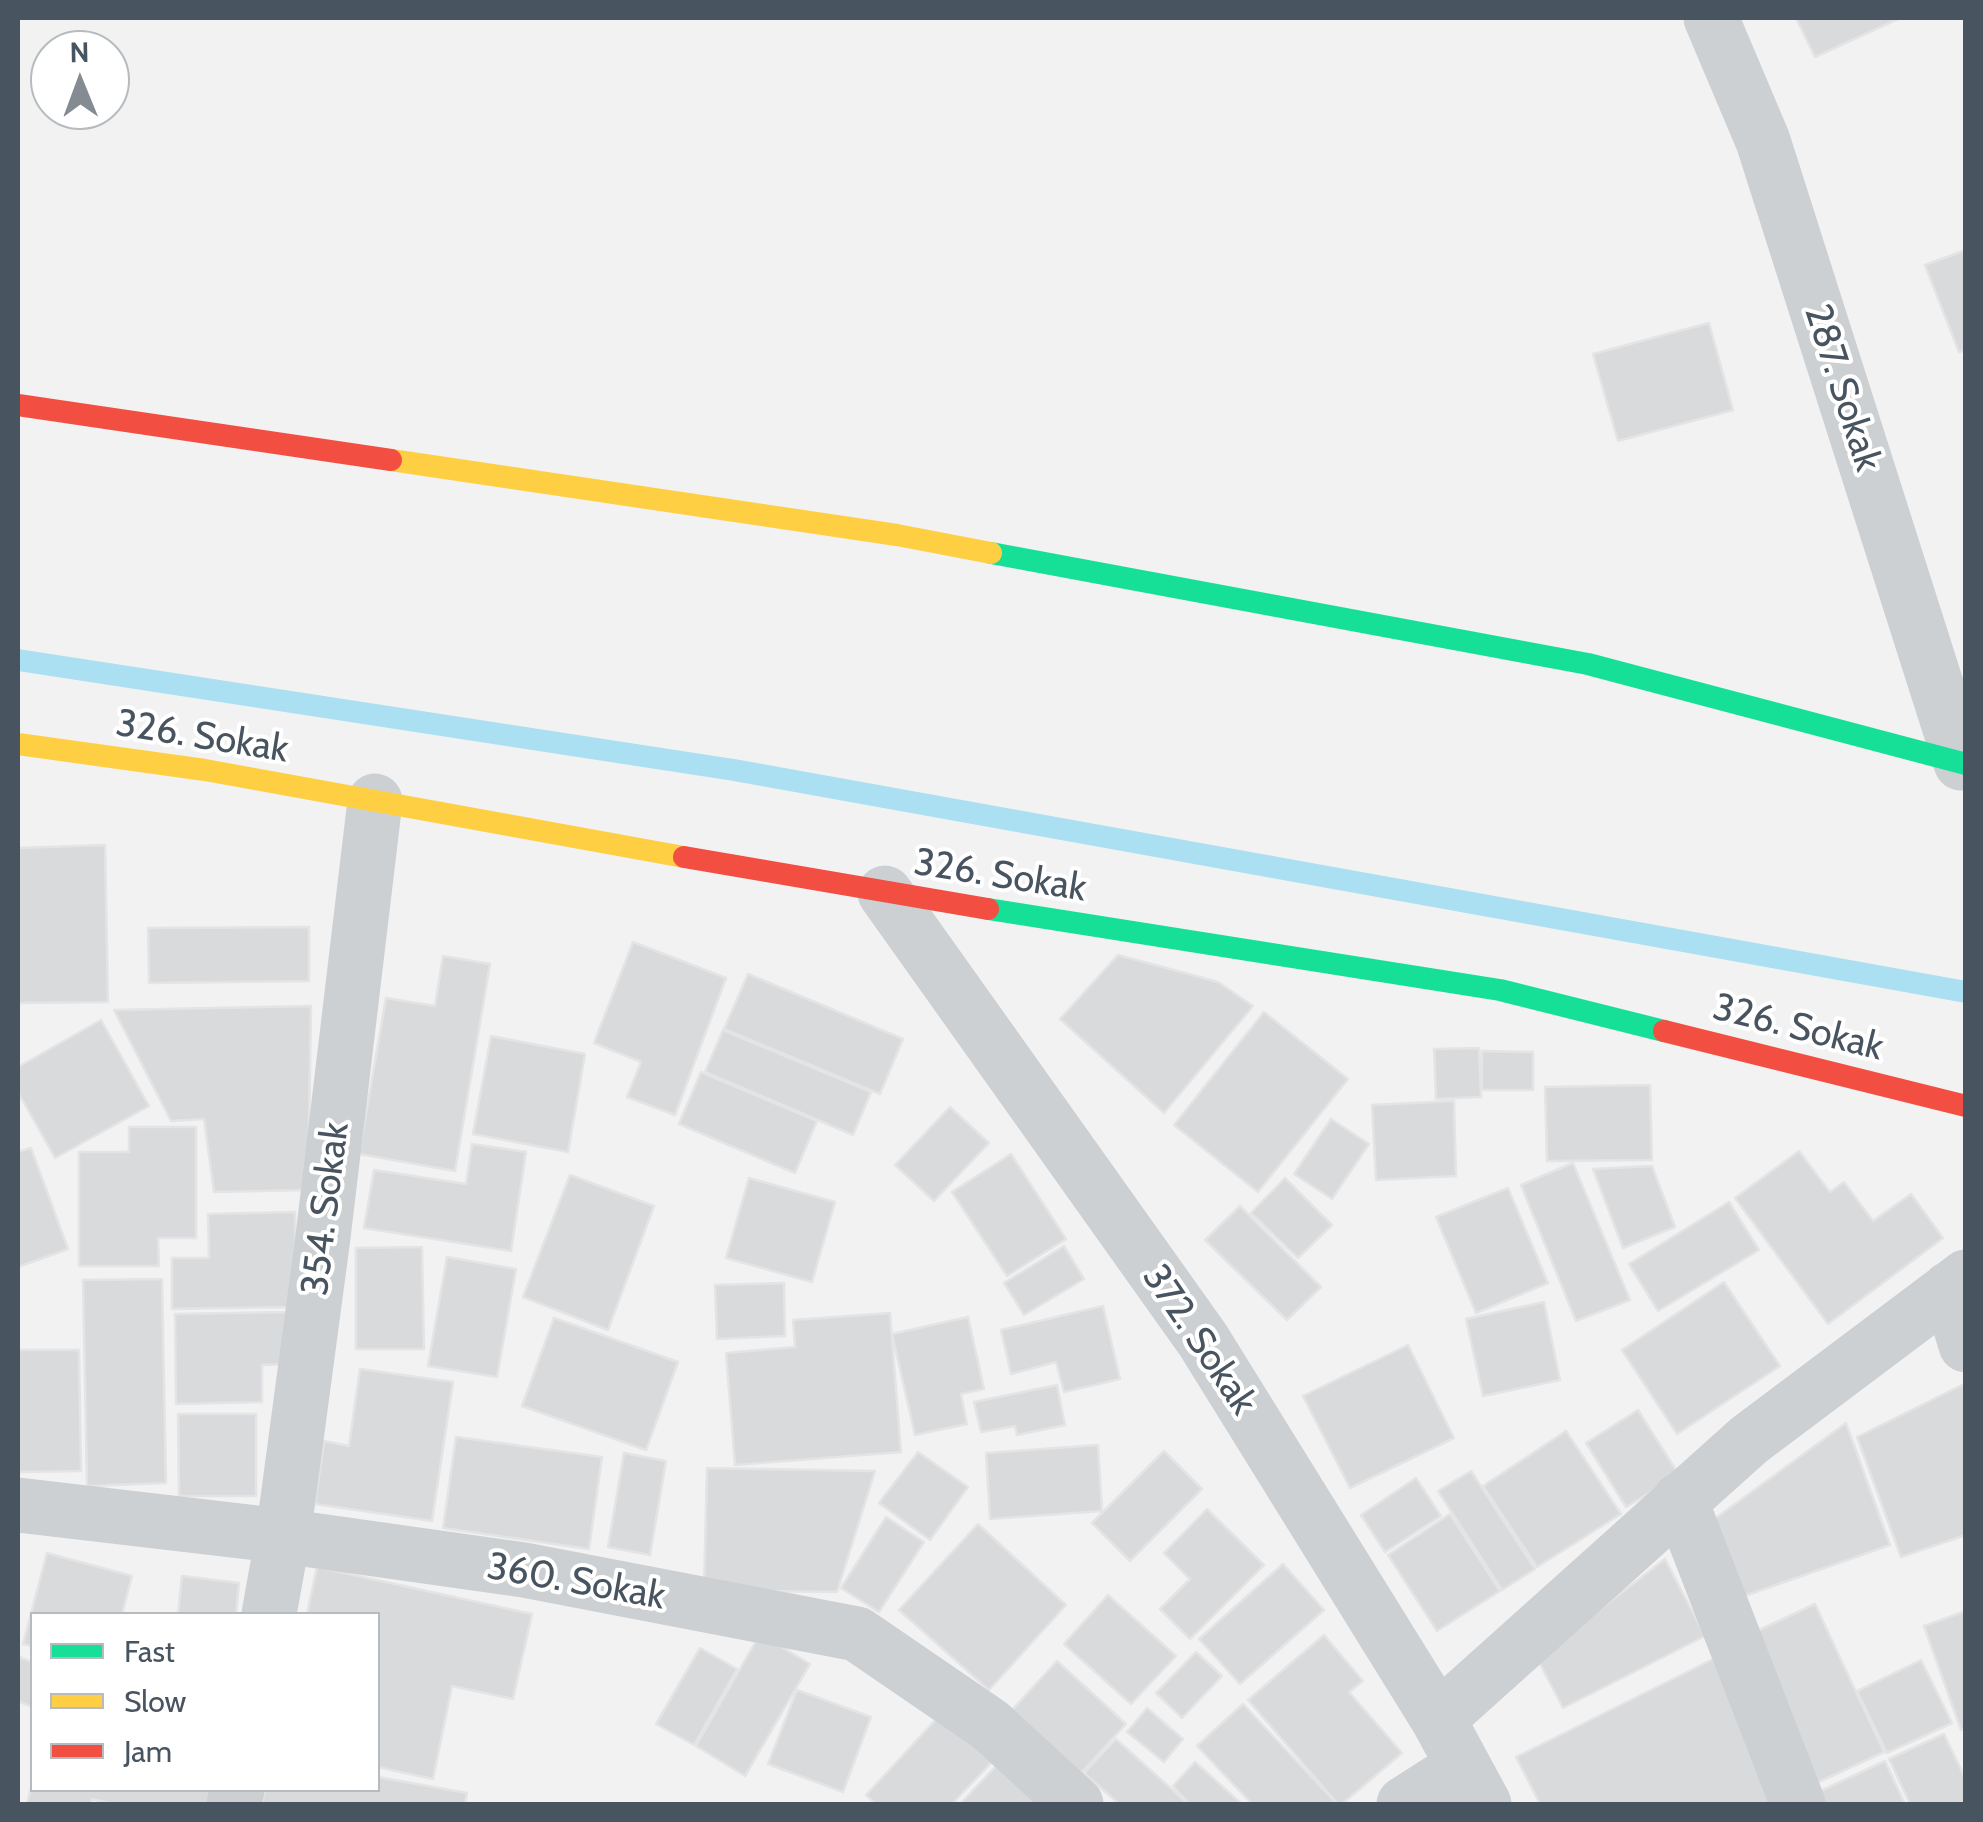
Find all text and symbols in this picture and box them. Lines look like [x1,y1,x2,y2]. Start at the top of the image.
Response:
north arrow [30,30,130,130]
text: N [69,35,90,69]
street label: 287. Sokak [1794,299,1890,477]
street label: 326. Sokak [113,701,291,773]
street label: 326. Sokak [911,840,1089,912]
street label: 326. Sokak [1708,985,1888,1071]
street label: 354. Sokak [293,1120,359,1298]
street label: 372. Sokak [1132,1256,1266,1424]
street label: 360. Sokak [484,1544,668,1620]
legend [30,1612,380,1792]
text: Fast [124,1633,175,1670]
text: Slow [124,1683,186,1720]
text: Jam [124,1733,172,1770]

